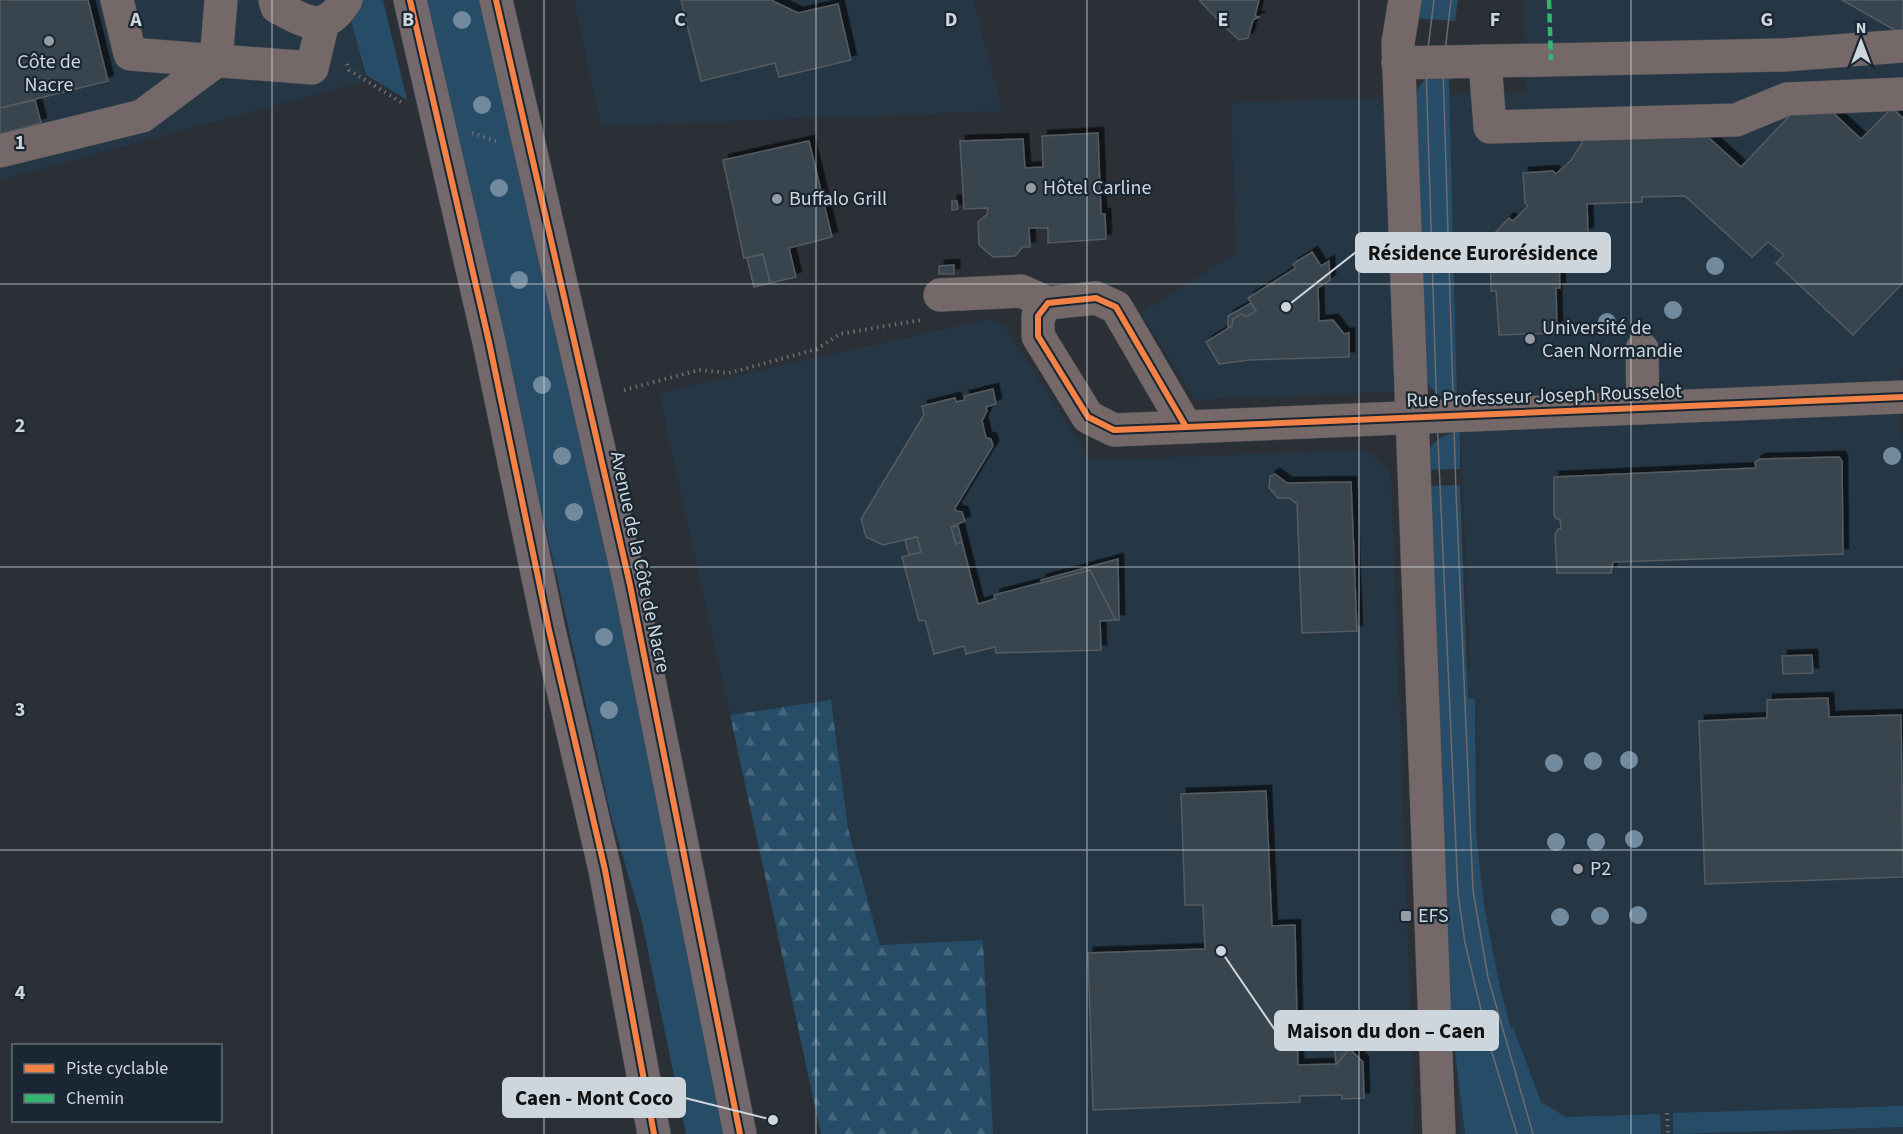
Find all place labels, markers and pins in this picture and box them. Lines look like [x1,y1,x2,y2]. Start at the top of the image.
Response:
marker: Côte de Nacre [42,34,56,48]
place label: Côte de Nacre [17,48,81,99]
place label: Hôtel Carline [1043,174,1151,202]
marker: Hôtel Carline [1024,181,1038,195]
place label: Buffalo Grill [789,185,887,213]
marker: Buffalo Grill [770,192,784,206]
callout: Résidence Eurorésidence [1356,233,1610,272]
place label: Université de Caen Normandie [1542,314,1683,365]
marker: Université de Caen Normandie [1523,332,1537,346]
place label: P2 [1590,855,1611,883]
marker: P2 [1571,862,1585,876]
place label: EFS [1418,902,1449,930]
marker: EFS [1399,909,1413,923]
callout: Maison du don – Caen [1275,1011,1498,1050]
callout: Caen - Mont Coco [503,1078,685,1117]

